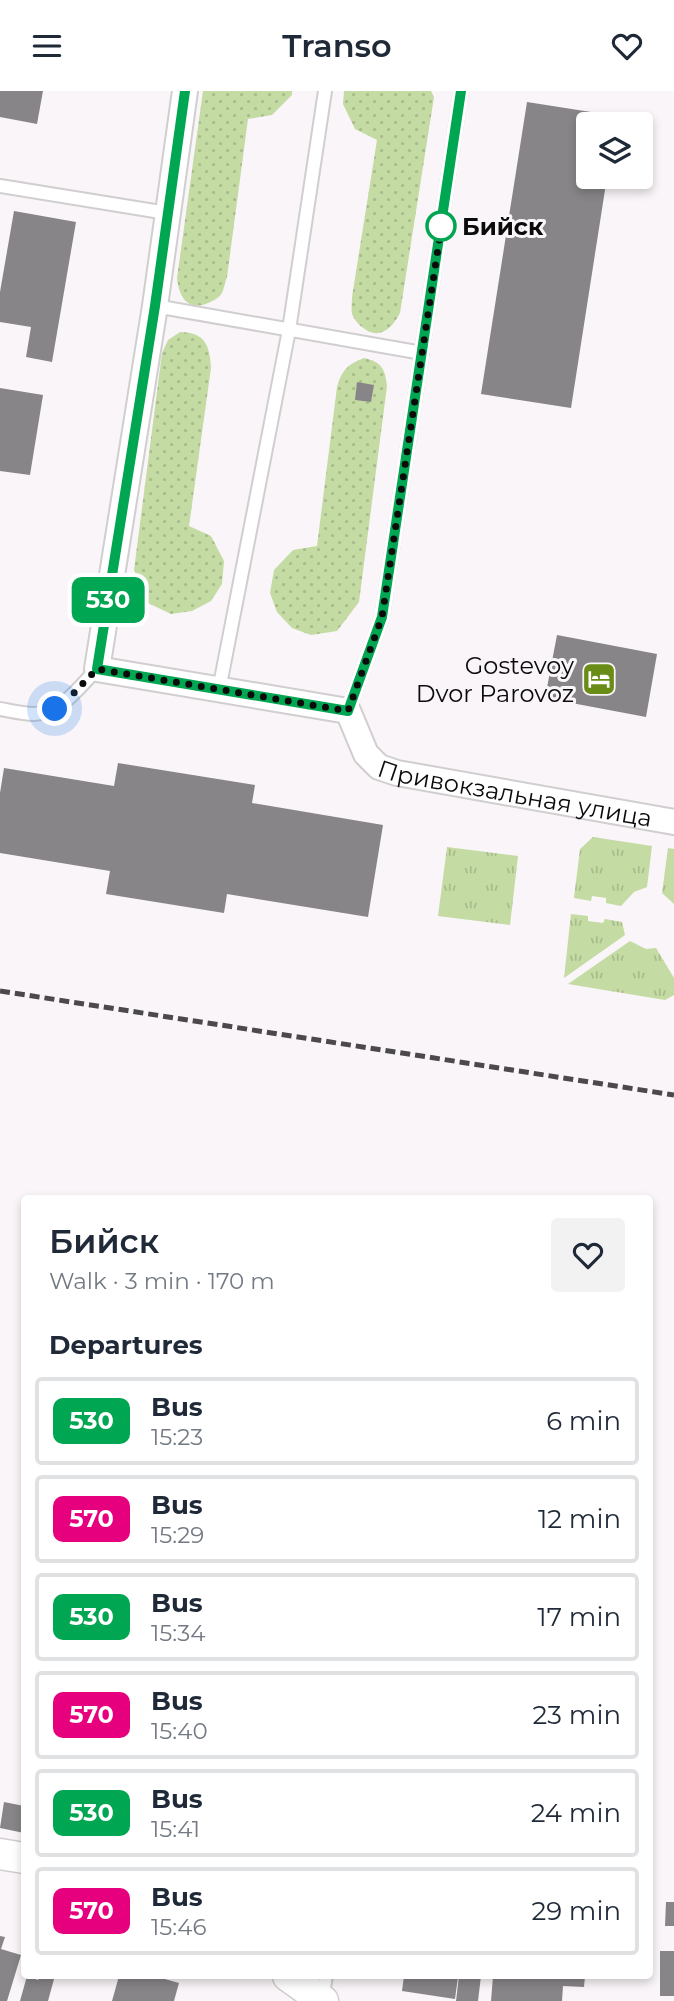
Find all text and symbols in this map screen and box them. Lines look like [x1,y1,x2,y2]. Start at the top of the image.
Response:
text: Transo [282,26,392,65]
icon: menu [28,27,66,65]
icon: heart [608,27,646,65]
map controls [576,112,653,189]
button: layers [576,112,653,189]
marker: Бийск [426,211,456,241]
place label: Бийск [462,212,544,241]
line badge: 530 [68,577,148,623]
text: 530 [86,585,130,614]
place label: Gostevoy Dvor Parovoz [416,651,574,708]
hotel icon: Gostevoy Dvor Parovoz [580,660,618,698]
your location [37,691,72,726]
street label: Привокзальная улица [374,753,654,832]
button: heart [551,1218,625,1292]
text: Бийск [49,1221,159,1261]
text: Walk · 3 min · 170 m [49,1267,275,1295]
text: Departures [49,1329,203,1361]
text: Bus [151,1391,203,1423]
text: 6 min [546,1405,621,1437]
text: 530 [69,1406,114,1435]
text: 15:23 [151,1423,203,1451]
text: Bus [151,1489,203,1521]
text: 12 min [538,1503,621,1535]
text: 570 [69,1504,114,1533]
text: 15:29 [151,1521,204,1549]
text: Bus [151,1587,203,1619]
text: 17 min [537,1601,621,1633]
text: 530 [69,1602,114,1631]
text: 15:34 [151,1619,205,1647]
text: Bus [151,1685,203,1717]
text: 23 min [533,1699,621,1731]
text: 570 [69,1700,114,1729]
text: 15:40 [151,1717,208,1745]
text: Bus [151,1783,203,1815]
text: 24 min [531,1797,621,1829]
text: 530 [69,1798,114,1827]
text: 15:41 [151,1815,200,1843]
text: Bus [151,1881,203,1913]
text: 29 min [531,1895,621,1927]
text: 570 [69,1896,114,1925]
text: 15:46 [151,1913,206,1941]

